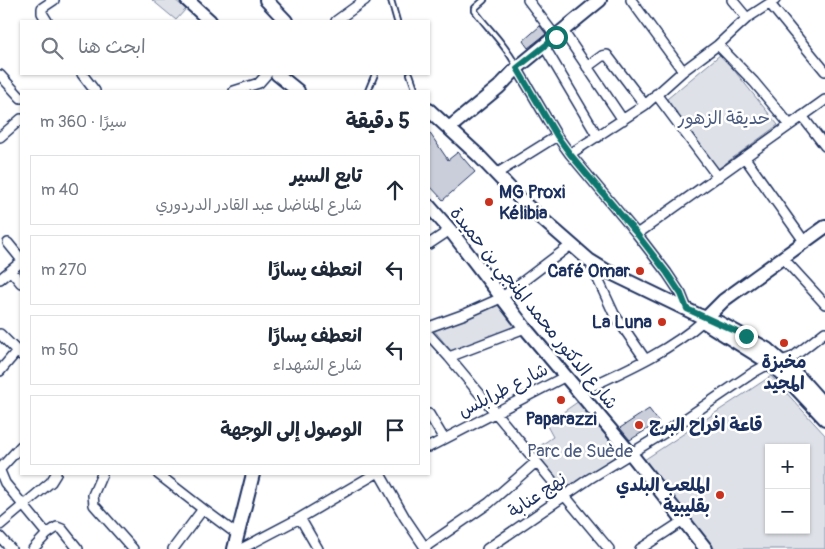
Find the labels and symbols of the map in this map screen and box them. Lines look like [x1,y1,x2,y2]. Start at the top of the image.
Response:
route start [545,26,568,49]
park label: حديقة الزهور [677,107,770,130]
place label: MG Proxi Kélibia [499,181,565,225]
marker: MG Proxi Kélibia [483,196,495,208]
street label: شارع الدكتور محمد المنجي بن حميدة [442,202,623,417]
place label: Café Omar [548,260,631,283]
marker: Café Omar [634,265,646,277]
place label: La Luna [592,311,653,334]
marker: La Luna [656,316,668,328]
route end [735,325,758,348]
marker: مخبزة المجيد [778,337,790,349]
place label: مخبزة المجيد [761,351,807,395]
street label: شارع طرابلس [454,358,552,423]
marker: Paparazzi [555,394,567,406]
place label: Paparazzi [525,408,597,431]
place label: قاعة افراح البرج [649,414,763,437]
marker: قاعة افراح البرج [633,419,645,431]
park label: Parc de Suède [527,440,633,463]
street label: نهج عنابة [504,468,571,523]
place label: الملعب البلدي بقليبية [616,474,710,518]
marker: الملعب البلدي بقليبية [714,489,726,501]

